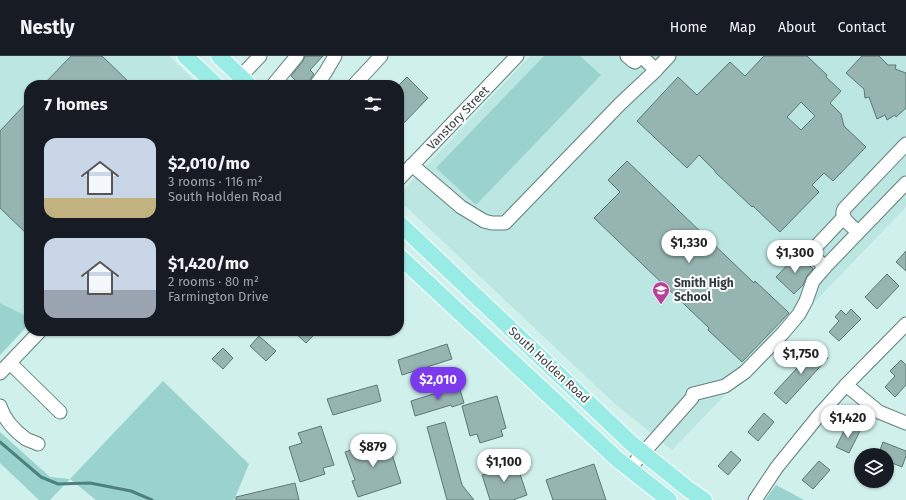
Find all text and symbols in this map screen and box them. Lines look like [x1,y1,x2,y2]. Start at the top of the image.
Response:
text: Nestly [20,16,75,39]
text: Home [670,19,707,36]
text: Map [729,19,756,36]
text: About [778,19,816,36]
text: Contact [838,19,886,36]
street label: Vanstory Street [424,83,492,153]
icon: filters [362,93,384,115]
text: 7 homes [44,94,108,115]
text: $2,010/mo [168,153,250,174]
icon: home [76,154,124,202]
text: 3 rooms · 116 m² [168,174,263,189]
text: South Holden Road [168,189,282,204]
pin: $1,330 [656,230,722,264]
text: $1,330 [670,235,708,250]
pin: $1,300 [762,240,828,274]
text: $1,300 [776,245,814,260]
text: $1,420/mo [168,253,249,274]
icon: home [76,254,124,302]
text: 2 rooms · 80 m² [168,274,259,289]
place label: Smith High School [674,276,734,304]
school or university icon: Smith High School [651,280,671,305]
text: Farmington Drive [168,289,269,304]
street label: South Holden Road [506,324,592,406]
pin: $1,750 [768,341,834,375]
text: $1,750 [783,346,819,361]
pin: $2,010 [405,367,471,401]
text: $2,010 [419,372,457,387]
pin: $1,420 [815,405,881,439]
text: $1,420 [830,410,866,425]
pin: $879 [349,434,397,468]
text: $879 [359,439,387,454]
map controls [854,448,894,488]
button: layers [854,448,894,488]
pin: $1,100 [471,449,537,483]
text: $1,100 [486,454,522,469]

